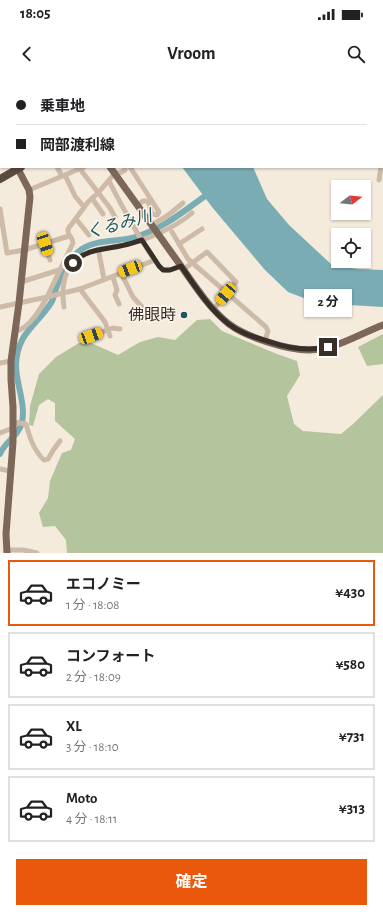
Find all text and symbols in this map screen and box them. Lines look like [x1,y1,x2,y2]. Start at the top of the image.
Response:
text: 18:05 [20,6,51,21]
icon: back [16,43,38,65]
icon: search [345,43,367,65]
text: Vroom [167,45,216,63]
text: 乗車地 [40,99,85,114]
text: 岡部渡利線 [40,138,115,153]
north arrow [331,180,371,220]
map controls [331,180,371,268]
water label: くるみ川 [84,206,156,241]
button: locate [331,228,371,268]
car [36,231,54,257]
route start [64,254,82,272]
car [117,259,143,279]
car [214,281,238,307]
callout: 2 分 [304,289,352,317]
text: 2 分 [317,296,339,309]
place label: 佛眼時 [128,306,176,323]
marker: 佛眼時 [179,310,189,320]
car [78,326,104,346]
route end [319,338,337,356]
icon: car [18,575,54,611]
text: エコノミー [66,577,141,592]
text: ¥430 [335,585,365,600]
text: 1 分 · 18:08 [66,599,120,612]
icon: car [18,647,54,683]
text: コンフォート [66,649,156,664]
text: ¥580 [335,657,365,672]
text: 2 分 · 18:09 [66,671,121,684]
icon: car [18,719,54,755]
text: XL [66,719,82,734]
text: ¥731 [339,729,365,744]
text: 3 分 · 18:10 [66,741,119,754]
icon: car [18,791,54,827]
text: Moto [66,791,98,806]
text: ¥313 [339,801,365,816]
text: 4 分 · 18:11 [66,813,117,826]
button: 確定 [16,859,367,905]

